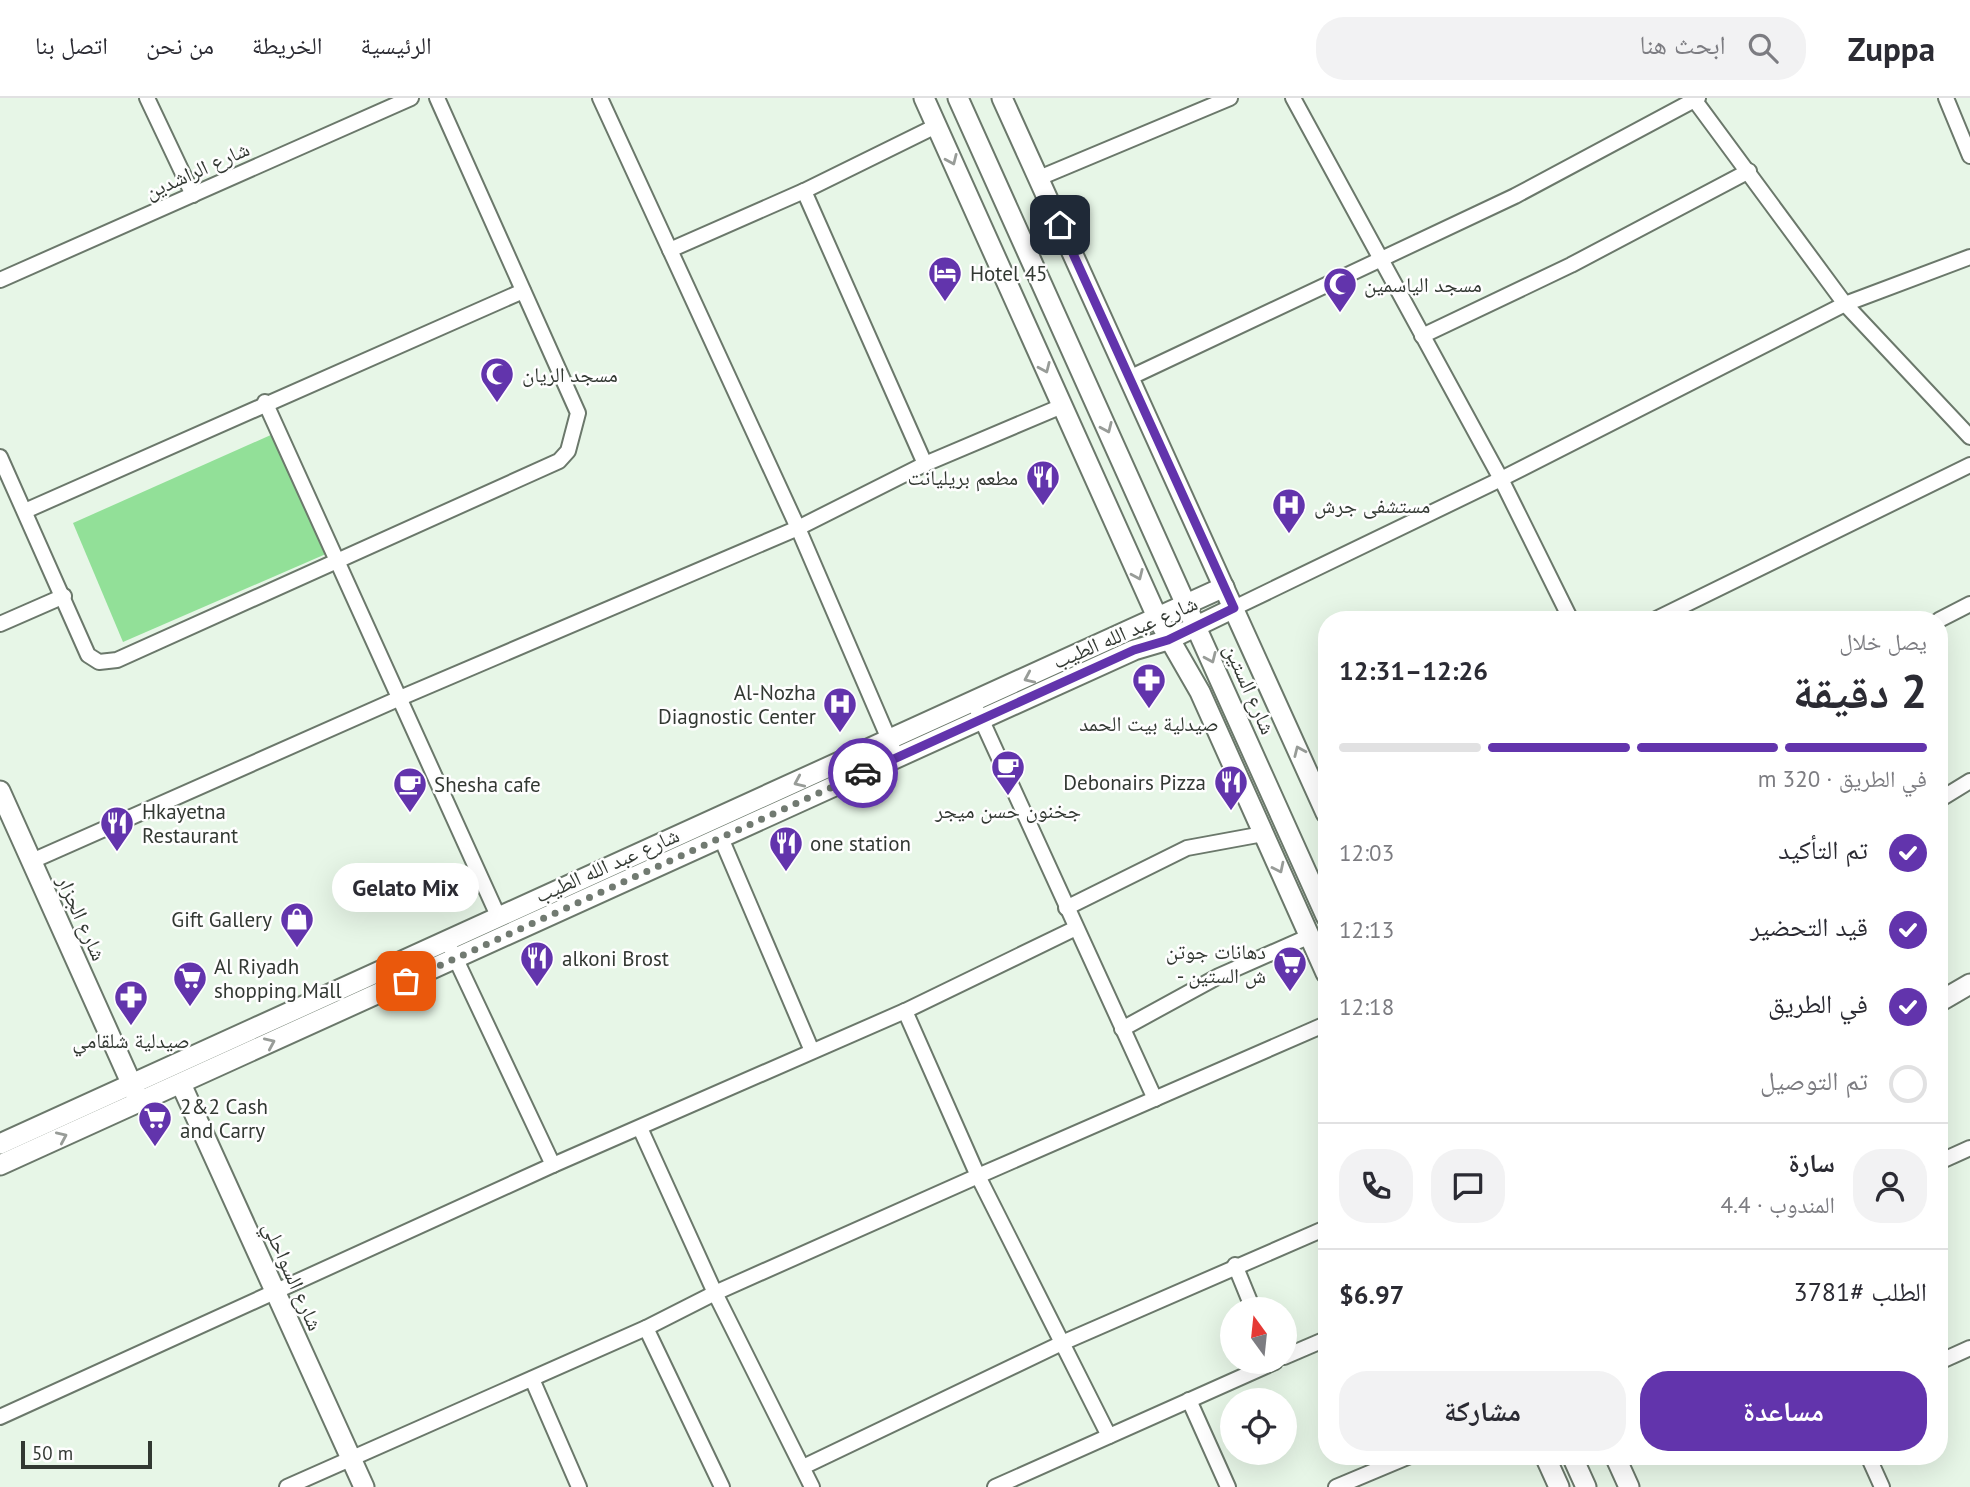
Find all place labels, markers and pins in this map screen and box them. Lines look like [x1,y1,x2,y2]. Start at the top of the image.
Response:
pin [1030,195,1090,255]
hotel icon: Hotel 45 [926,254,964,303]
place label: Hotel 45 [970,260,1048,287]
mosque icon: مسجد الياسمين [1321,265,1359,314]
place label: مسجد الياسمين [1364,271,1482,298]
mosque icon: مسجد الريان [478,355,516,404]
place label: مسجد الريان [522,361,618,388]
restaurant icon: مطعم بريليانت [1024,458,1062,507]
place label: مطعم بريليانت [907,464,1018,492]
hospital icon: مستشفى جرش [1270,486,1308,535]
place label: مستشفى جرش [1314,492,1430,519]
pharmacy icon: صيدلية بيت الحمد [1130,661,1168,710]
place label: Al-Nozha Diagnostic Center [658,679,816,730]
hospital icon: Al-Nozha Diagnostic Center [821,685,859,734]
place label: صيدلية بيت الحمد [1079,710,1219,737]
cafe icon: جخنون حسن ميجر [989,748,1027,797]
restaurant icon: Debonairs Pizza [1212,763,1250,812]
cafe icon: Shesha cafe [391,765,429,814]
place label: Debonairs Pizza [1063,769,1206,796]
place label: Shesha cafe [434,771,541,798]
place label: جخنون حسن ميجر [934,797,1081,824]
place label: Hkayetna Restaurant [142,798,238,849]
restaurant icon: Hkayetna Restaurant [98,804,136,853]
restaurant icon: one station [767,824,805,873]
place label: one station [810,830,911,857]
callout: Gelato Mix [332,862,480,911]
shop icon: Gift Gallery [278,900,316,949]
place label: Gift Gallery [171,906,272,933]
place label: دهانات جوتن - ش الستين [1166,938,1266,989]
restaurant icon: alkoni Brost [518,939,556,988]
supermarket icon: دهانات جوتن - ش الستين [1271,944,1309,993]
place label: alkoni Brost [562,945,669,972]
pin [376,951,436,1011]
place label: Al Riyadh shopping Mall [214,953,342,1004]
supermarket icon: Al Riyadh shopping Mall [171,959,209,1008]
pharmacy icon: صيدلية شلقامي [112,978,150,1027]
place label: صيدلية شلقامي [72,1027,190,1057]
place label: 2&2 Cash and Carry [180,1093,268,1144]
supermarket icon: 2&2 Cash and Carry [136,1099,174,1148]

